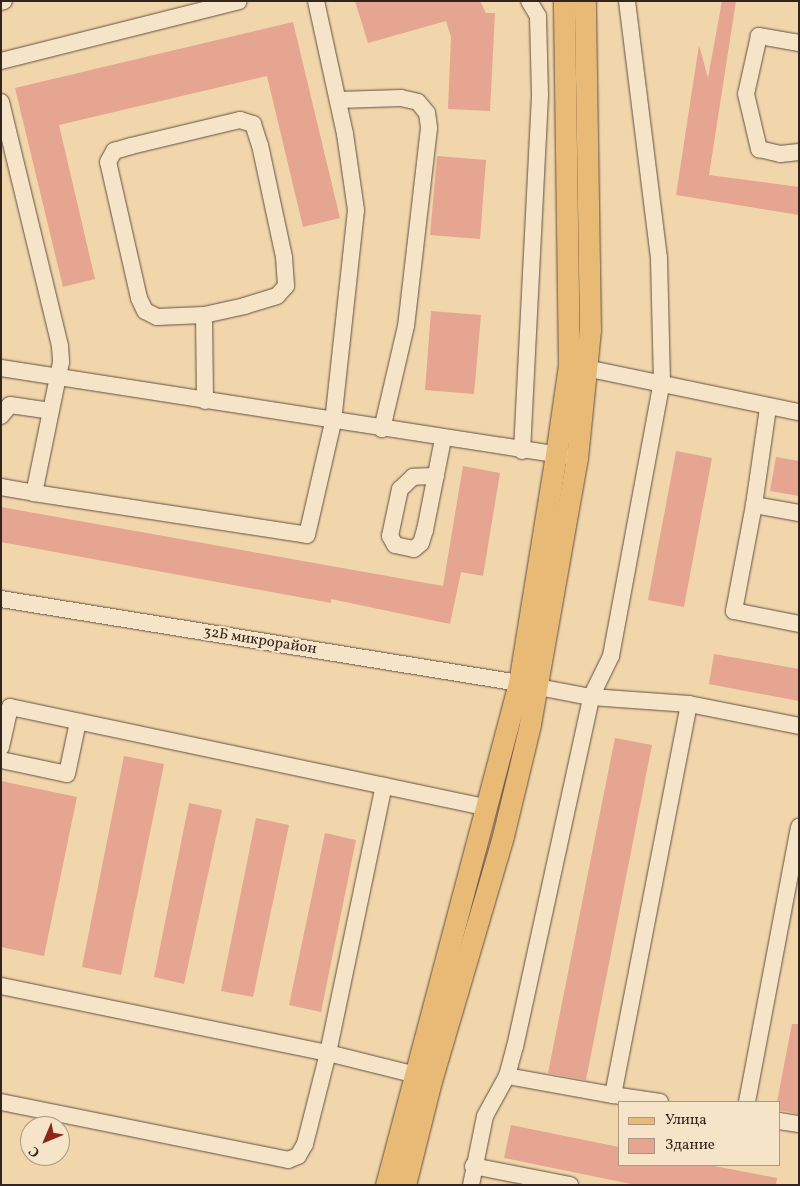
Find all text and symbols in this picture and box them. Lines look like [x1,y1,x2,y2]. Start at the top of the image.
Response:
street label: 32Б микрорайон [202,623,318,659]
legend [618,1101,780,1166]
text: Улица [665,1110,707,1131]
north arrow [20,1116,70,1166]
text: Здание [665,1135,715,1156]
text: С [25,1141,45,1161]

